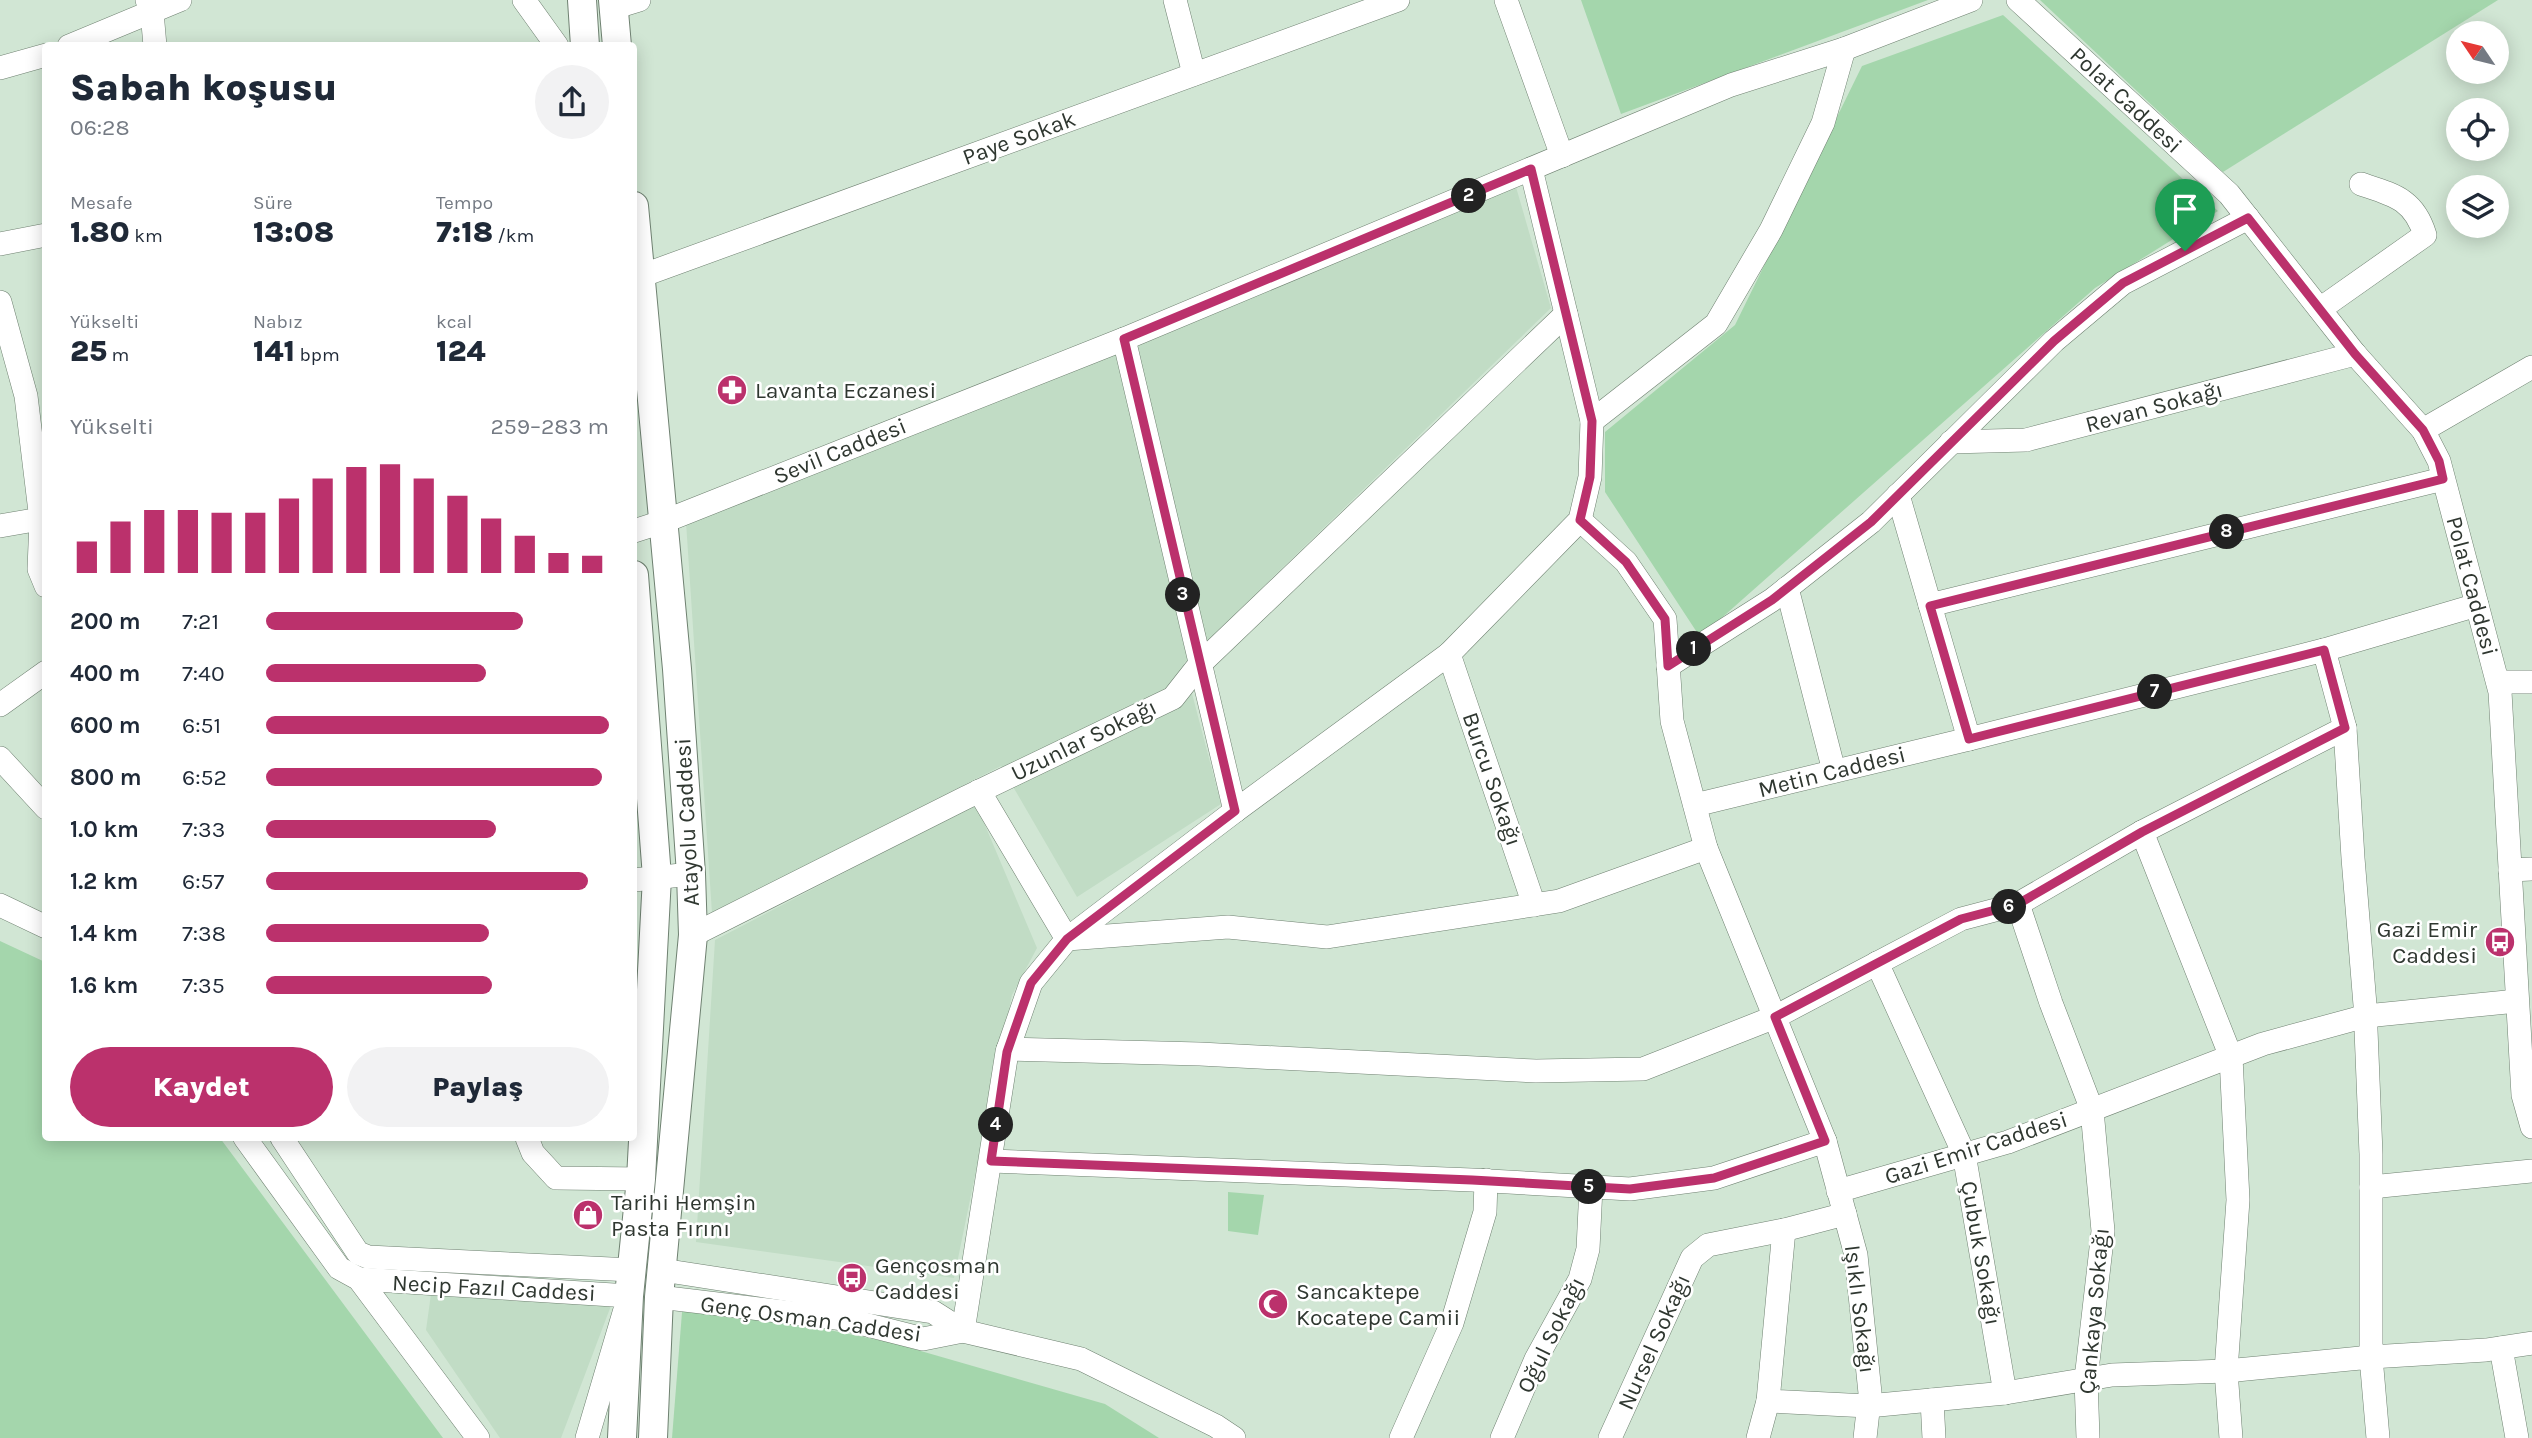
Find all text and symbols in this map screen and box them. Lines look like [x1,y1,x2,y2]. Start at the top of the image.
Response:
north arrow [2446,21,2510,84]
map controls [2446,21,2509,238]
street label: Polat Caddesi [2064,41,2188,159]
text: Sabah koşusu [70,65,337,110]
button: share [535,65,609,139]
button: locate [2446,98,2509,161]
street label: Paye Sokak [959,105,1079,171]
text: 06:28 [70,114,130,141]
button: layers [2446,175,2509,238]
pin: 2 [1452,178,1486,214]
pin [2155,179,2215,251]
text: 2 [1463,184,1474,206]
icon: arrive [2166,190,2204,228]
text: Mesafe [70,192,133,214]
text: Süre [253,192,293,214]
text: Tempo [436,192,493,214]
text: 1.80 [70,214,130,250]
text: 13:08 [253,214,334,250]
text: 7:18 [436,214,493,250]
text: km [130,225,163,247]
text: /km [493,225,534,247]
text: Yükselti [70,311,139,333]
text: Nabız [253,311,302,333]
text: kcal [436,311,472,333]
text: 25 [70,333,107,369]
text: 141 [253,333,295,369]
text: 124 [436,333,486,369]
text: m [107,344,129,366]
text: bpm [295,344,340,366]
pharmacy icon: Lavanta Eczanesi [715,373,749,407]
street label: Revan Sokağı [2082,376,2226,438]
place label: Lavanta Eczanesi [755,377,936,404]
street label: Sevil Caddesi [770,412,910,490]
text: Yükselti [70,413,154,440]
text: 259–283 m [490,413,609,440]
street label: Polat Caddesi [2440,513,2504,659]
pin: 8 [2210,514,2244,550]
text: 8 [2220,520,2233,542]
pin: 3 [1166,578,1200,612]
text: 3 [1177,583,1188,605]
text: 200 m [70,608,141,635]
text: 7:21 [182,608,219,635]
pin: 1 [1676,632,1712,666]
text: 1 [1690,637,1697,659]
text: 400 m [70,660,140,687]
text: 7:40 [182,660,225,687]
pin: 7 [2138,674,2172,710]
text: 7 [2150,680,2159,702]
street label: Uzunlar Sokağı [1007,693,1161,787]
street label: Burcu Sokağı [1456,709,1528,849]
text: 600 m [70,712,141,739]
text: 6:51 [182,712,221,739]
street label: Atayolu Caddesi [669,737,705,907]
street label: Metin Caddesi [1756,741,1908,803]
text: 800 m [70,764,142,791]
text: 6:52 [182,764,227,791]
text: 1.0 km [70,816,139,843]
text: 7:33 [182,816,225,843]
text: 1.2 km [70,868,138,895]
text: 6:57 [182,868,224,895]
pin: 6 [1992,890,2026,925]
text: 6 [2003,895,2014,917]
place label: Gazi Emir Caddesi [2377,916,2478,969]
text: 1.4 km [70,920,138,947]
text: 7:38 [182,920,226,947]
bus stop icon: Gazi Emir Caddesi [2483,925,2517,959]
text: 1.6 km [70,972,138,999]
text: 7:35 [182,972,225,999]
button: Kaydet [70,1047,333,1127]
button: Paylaş [347,1047,609,1127]
street label: Gazi Emir Caddesi [1881,1106,2071,1190]
pin: 4 [978,1108,1014,1142]
text: 4 [990,1113,1001,1135]
pin: 5 [1572,1170,1606,1204]
text: 5 [1583,1175,1594,1197]
street label: Çubuk Sokağı [1955,1179,2007,1327]
place label: Tarihi Hemşin Pasta Fırını [611,1189,756,1242]
shop icon: Tarihi Hemşin Pasta Fırını [571,1198,605,1232]
street label: Çankaya Sokağı [2073,1227,2115,1395]
street label: Işıklı Sokağı [1839,1243,1881,1375]
place label: Gençosman Caddesi [875,1252,1000,1305]
bus stop icon: Gençosman Caddesi [835,1261,869,1295]
street label: Necip Fazıl Caddesi [392,1269,596,1307]
street label: Nursel Sokağı [1612,1270,1696,1414]
street label: Oğul Sokağı [1511,1273,1591,1397]
place label: Sancaktepe Kocatepe Camii [1296,1278,1460,1331]
mosque icon: Sancaktepe Kocatepe Camii [1256,1287,1290,1321]
street label: Genç Osman Caddesi [699,1290,923,1348]

